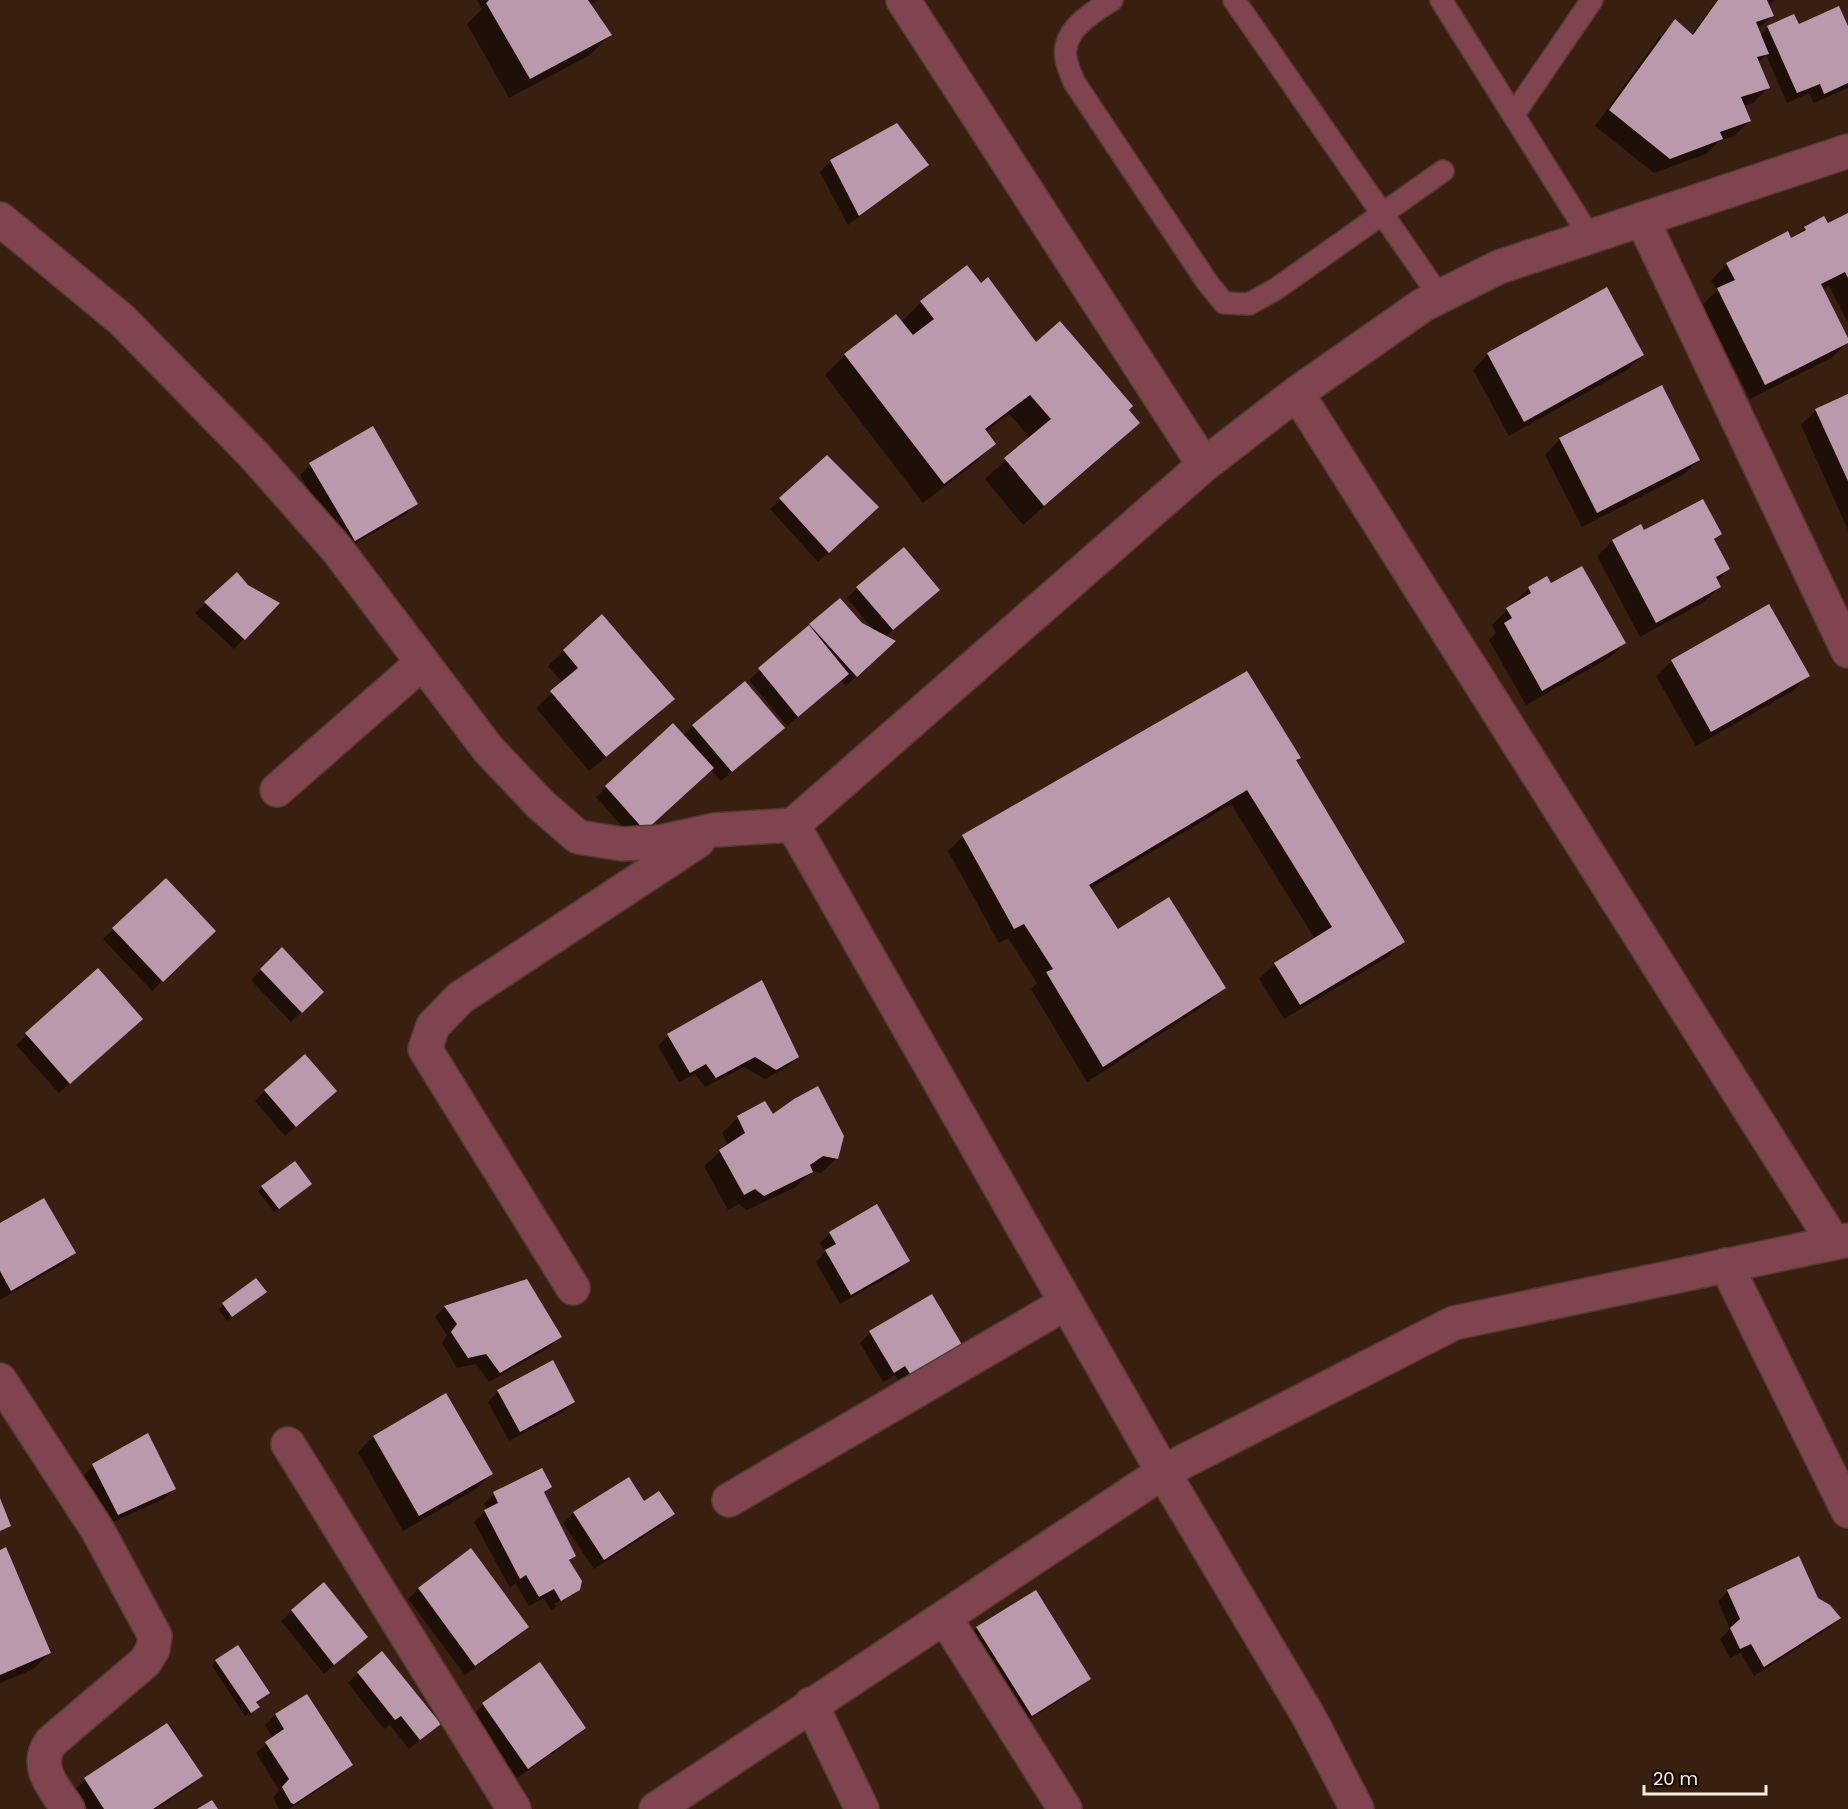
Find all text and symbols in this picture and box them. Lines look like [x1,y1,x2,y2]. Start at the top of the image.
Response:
scale bar [1644,1758,1766,1796]
text: 20 m [1653,1766,1698,1791]

